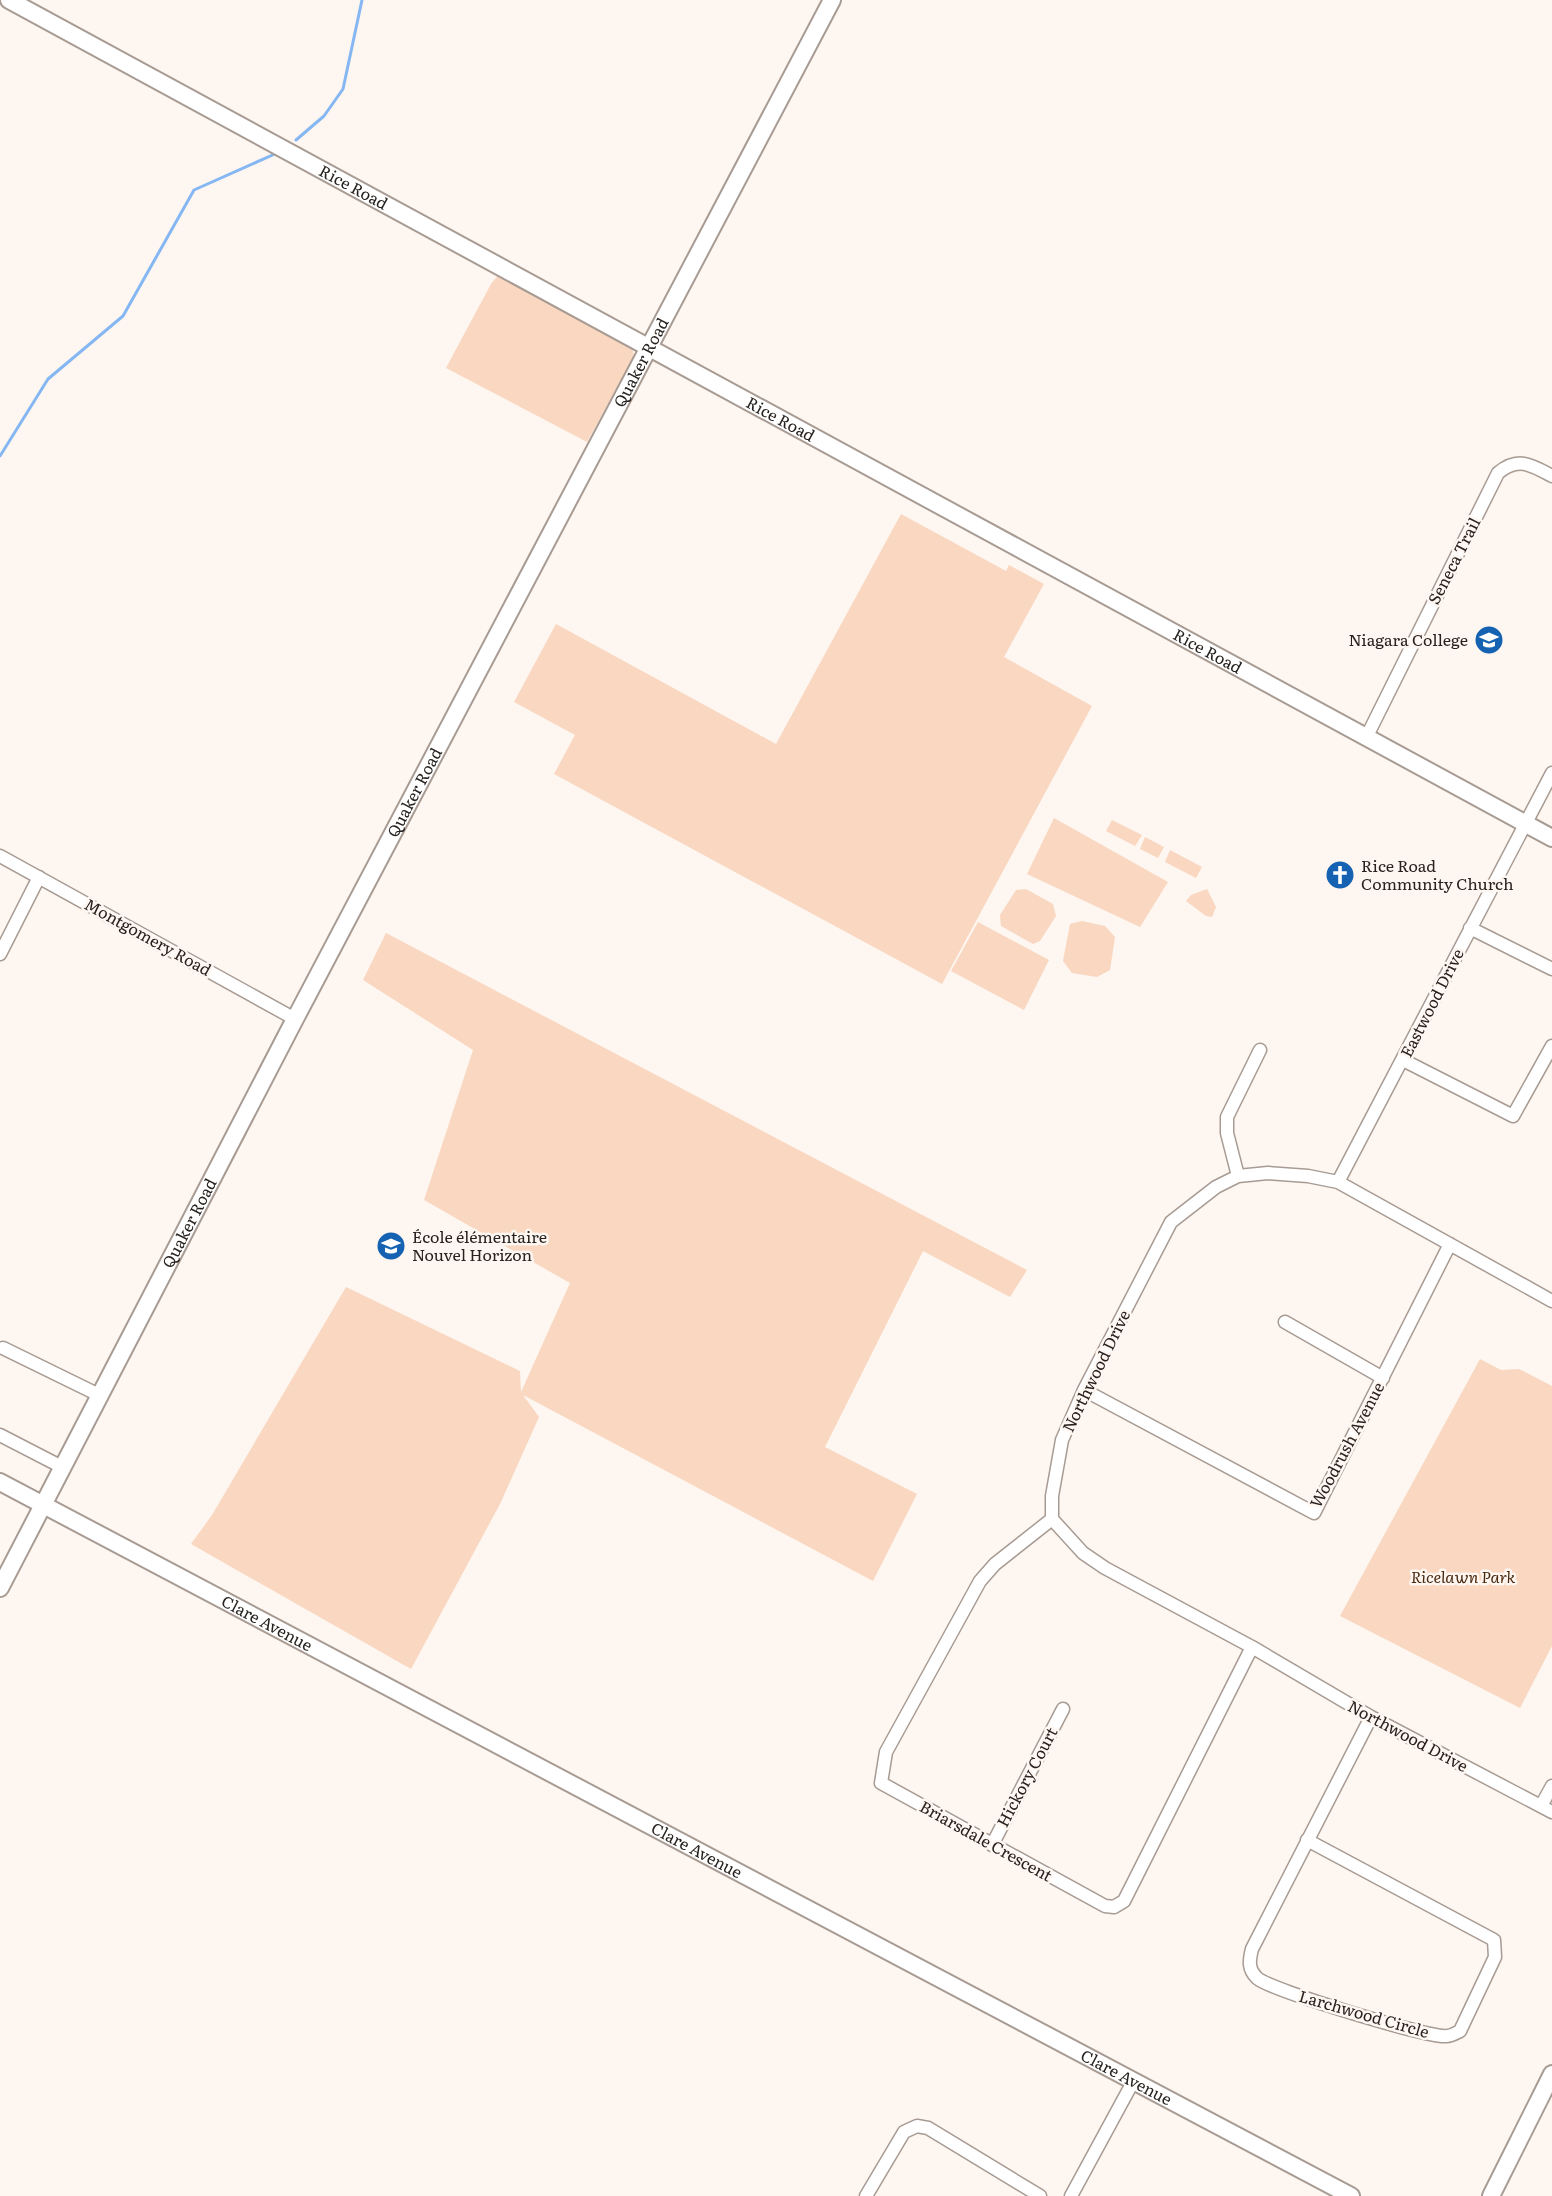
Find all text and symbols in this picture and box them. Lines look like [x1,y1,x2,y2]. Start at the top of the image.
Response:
street label: Rice Road [315,158,393,215]
street label: Quaker Road [607,313,674,411]
street label: Rice Road [742,390,820,447]
street label: Seneca Trail [1421,513,1485,608]
street label: Rice Road [1169,622,1247,679]
school or university icon: Niagara College [1473,624,1505,656]
place label: Niagara College [1348,627,1468,651]
street label: Quaker Road [380,743,447,841]
place label: Rice Road Community Church [1361,853,1514,895]
church icon: Rice Road Community Church [1324,859,1356,891]
street label: Montgomery Road [81,891,216,981]
street label: Eastwood Drive [1393,944,1469,1061]
street label: Quaker Road [155,1173,222,1272]
place label: École élémentaire Nouvel Horizon [412,1224,547,1266]
school or university icon: École élémentaire Nouvel Horizon [375,1230,407,1262]
street label: Northwood Drive [1055,1305,1135,1436]
street label: Woodrush Avenue [1303,1377,1389,1512]
park label: Ricelawn Park [1411,1564,1516,1588]
street label: Clare Avenue [218,1588,317,1656]
street label: Northwood Drive [1344,1693,1473,1777]
street label: Hickory Court [990,1722,1063,1831]
street label: Briarsdale Crescent [916,1794,1058,1887]
street label: Clare Avenue [647,1815,747,1883]
street label: Larchwood Circle [1296,1983,1432,2043]
street label: Clare Avenue [1077,2042,1177,2110]

